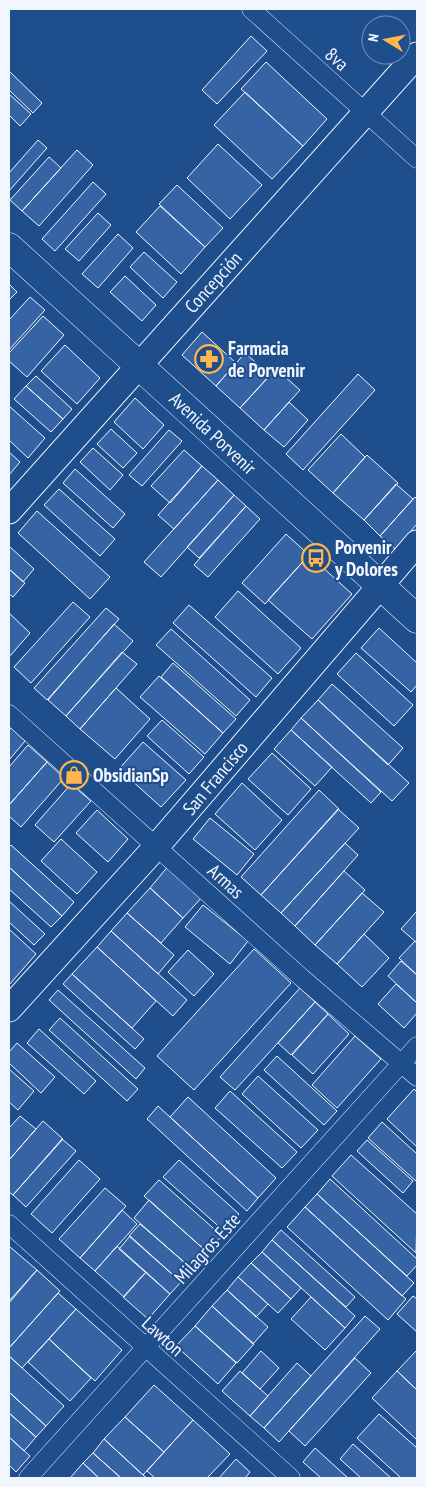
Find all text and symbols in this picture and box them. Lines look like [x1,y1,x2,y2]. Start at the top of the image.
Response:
north arrow [361,15,411,65]
text: N [364,32,383,43]
street label: 8va [320,42,354,76]
street label: Concepción [179,246,247,318]
place label: Farmacia de Porvenir [228,336,305,382]
pharmacy icon: Farmacia de Porvenir [194,344,224,374]
street label: Avenida Porvenir [164,387,262,480]
place label: Porvenir y Dolores [334,535,398,581]
bus stop icon: Porvenir y Dolores [301,543,331,573]
street label: San Francisco [177,736,253,820]
shop icon: ObsidianSp [59,760,89,790]
place label: ObsidianSp [93,763,169,787]
street label: Armas [203,859,249,903]
street label: Milagros Este [169,1207,245,1289]
street label: Lawton [137,1311,189,1361]

